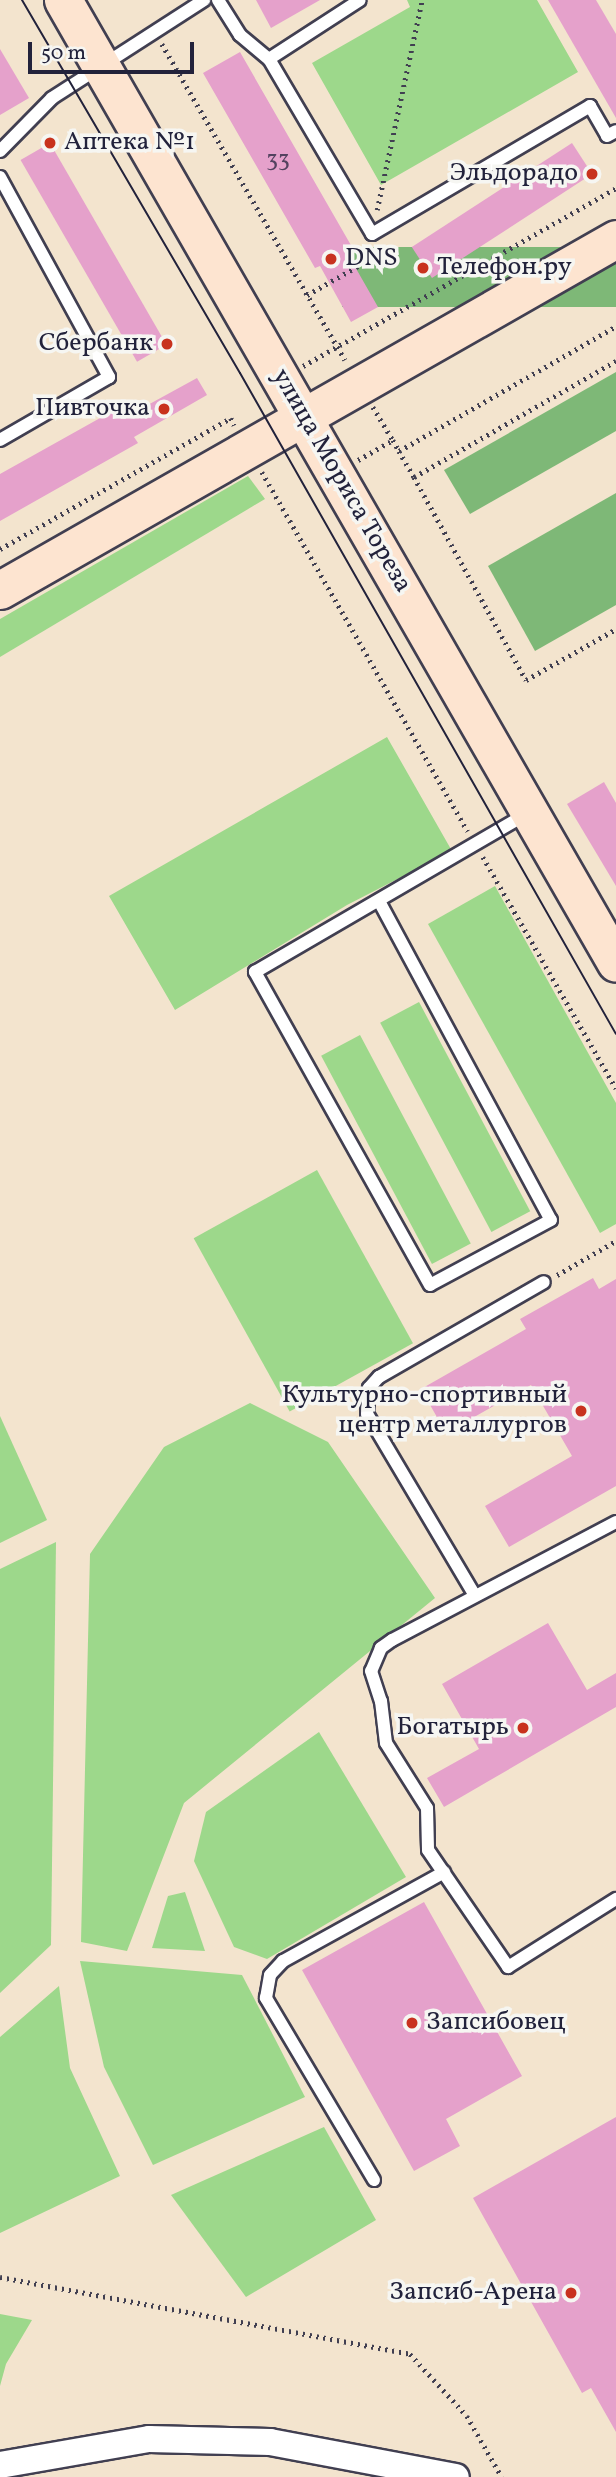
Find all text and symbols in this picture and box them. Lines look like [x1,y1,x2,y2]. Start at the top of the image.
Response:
scale bar [32,28,198,72]
text: 50 m [41,39,86,68]
place label: Аптека №1 [64,127,195,159]
marker: Аптека №1 [42,135,58,151]
house number: 33 [266,146,290,174]
place label: Эльдорадо [450,158,578,190]
marker: Эльдорадо [584,166,600,182]
place label: DNS [345,243,398,275]
marker: DNS [323,251,339,267]
place label: Телефон.ру [437,252,572,284]
marker: Телефон.ру [415,260,431,276]
place label: Сбербанк [39,328,153,360]
marker: Сбербанк [159,336,175,352]
street label: улица Мориса Тореза [264,363,418,599]
place label: Пивточка [35,393,150,425]
marker: Пивточка [156,401,172,417]
place label: Культурно-спортивный центр металлургов [282,1380,567,1442]
marker: Культурно-спортивный центр металлургов [573,1403,589,1419]
place label: Богатырь [397,1712,509,1744]
marker: Богатырь [515,1720,531,1736]
place label: Запсибовец [426,2007,566,2039]
marker: Запсибовец [404,2015,420,2031]
place label: Запсиб-Арена [389,2277,557,2309]
marker: Запсиб-Арена [563,2285,579,2301]

